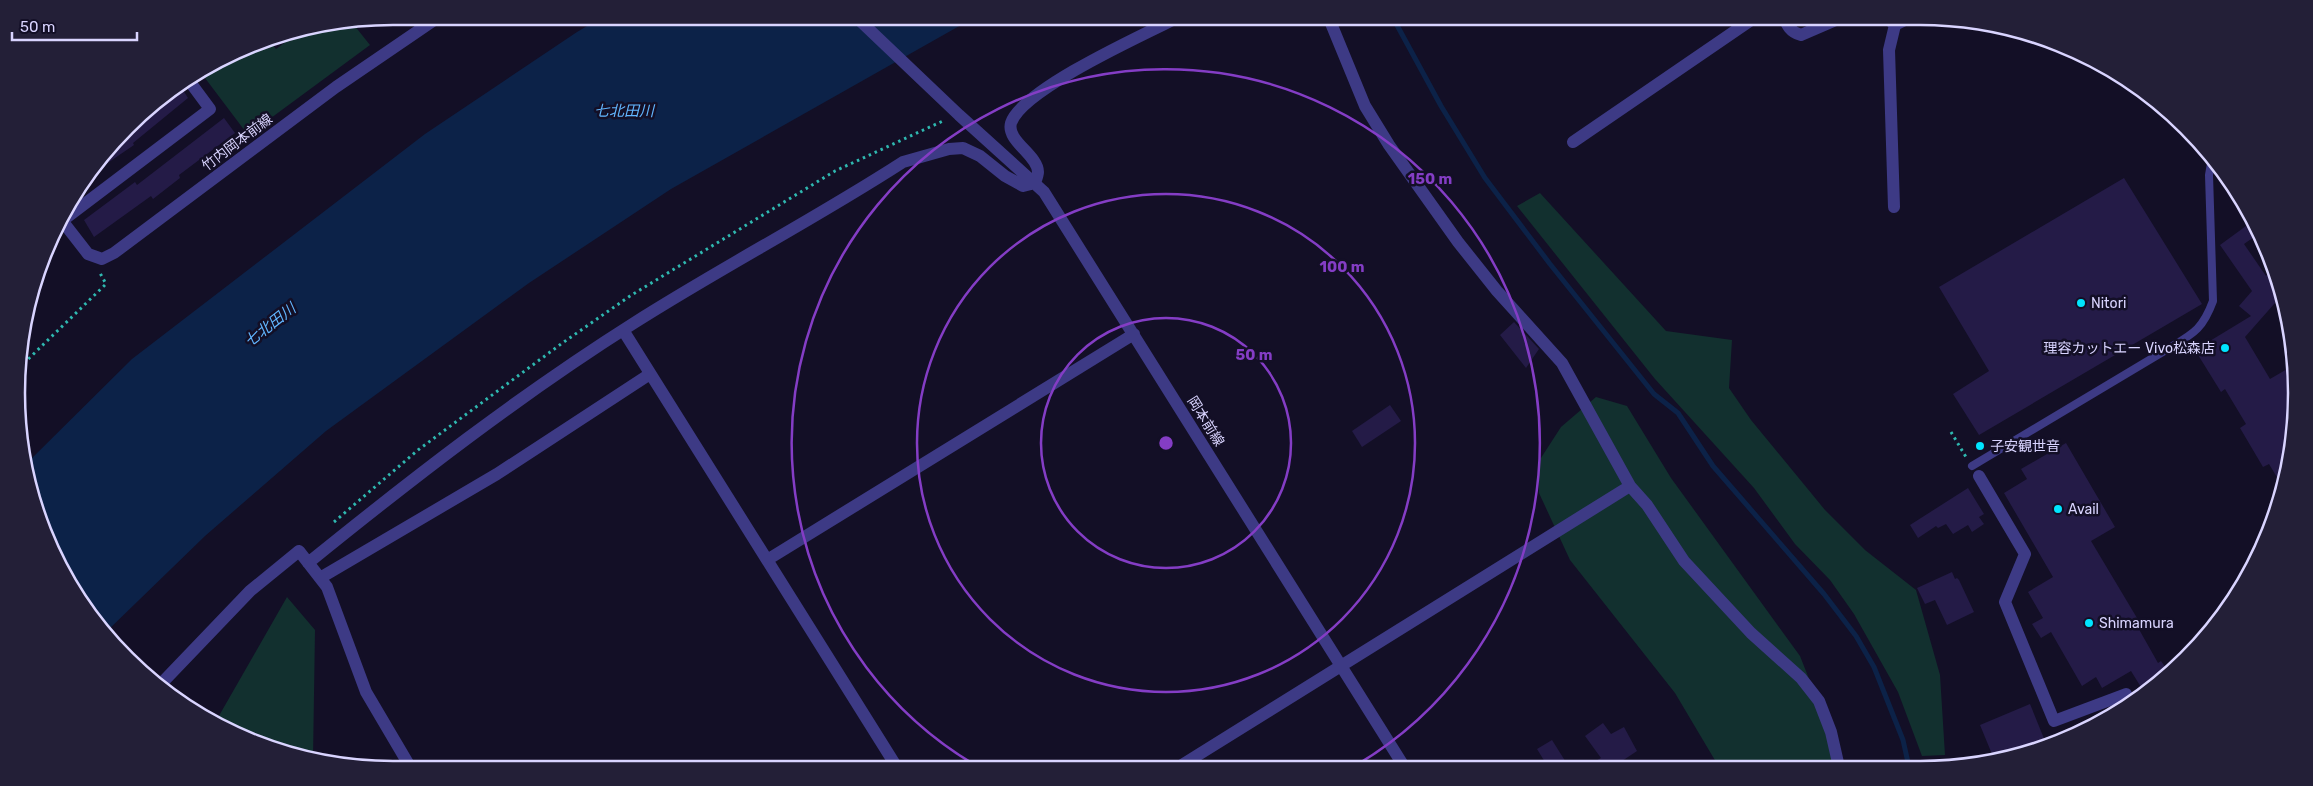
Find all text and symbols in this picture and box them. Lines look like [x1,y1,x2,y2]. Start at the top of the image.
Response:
scale bar [12,10,138,42]
text: 50 m [20,18,55,36]
water label: 七北田川 [594,102,656,120]
street label: 竹内岡本前線 [199,110,276,174]
text: 150 m [1408,170,1452,188]
text: 100 m [1320,258,1364,276]
place label: Nitori [2091,295,2126,312]
marker: Nitori [2075,297,2087,309]
water label: 七北田川 [241,298,301,351]
place label: 理容カットエー Vivo松森店 [2044,340,2215,357]
marker: 理容カットエー Vivo松森店 [2219,342,2231,354]
text: 50 m [1236,346,1272,364]
street label: 岡本前線 [1184,393,1228,450]
centre of rings [1157,434,1175,452]
place label: 子安観世音 [1990,438,2060,455]
marker: 子安観世音 [1974,440,1986,452]
place label: Avail [2068,501,2099,518]
marker: Avail [2052,503,2064,515]
place label: Shimamura [2099,615,2174,632]
marker: Shimamura [2083,617,2095,629]

